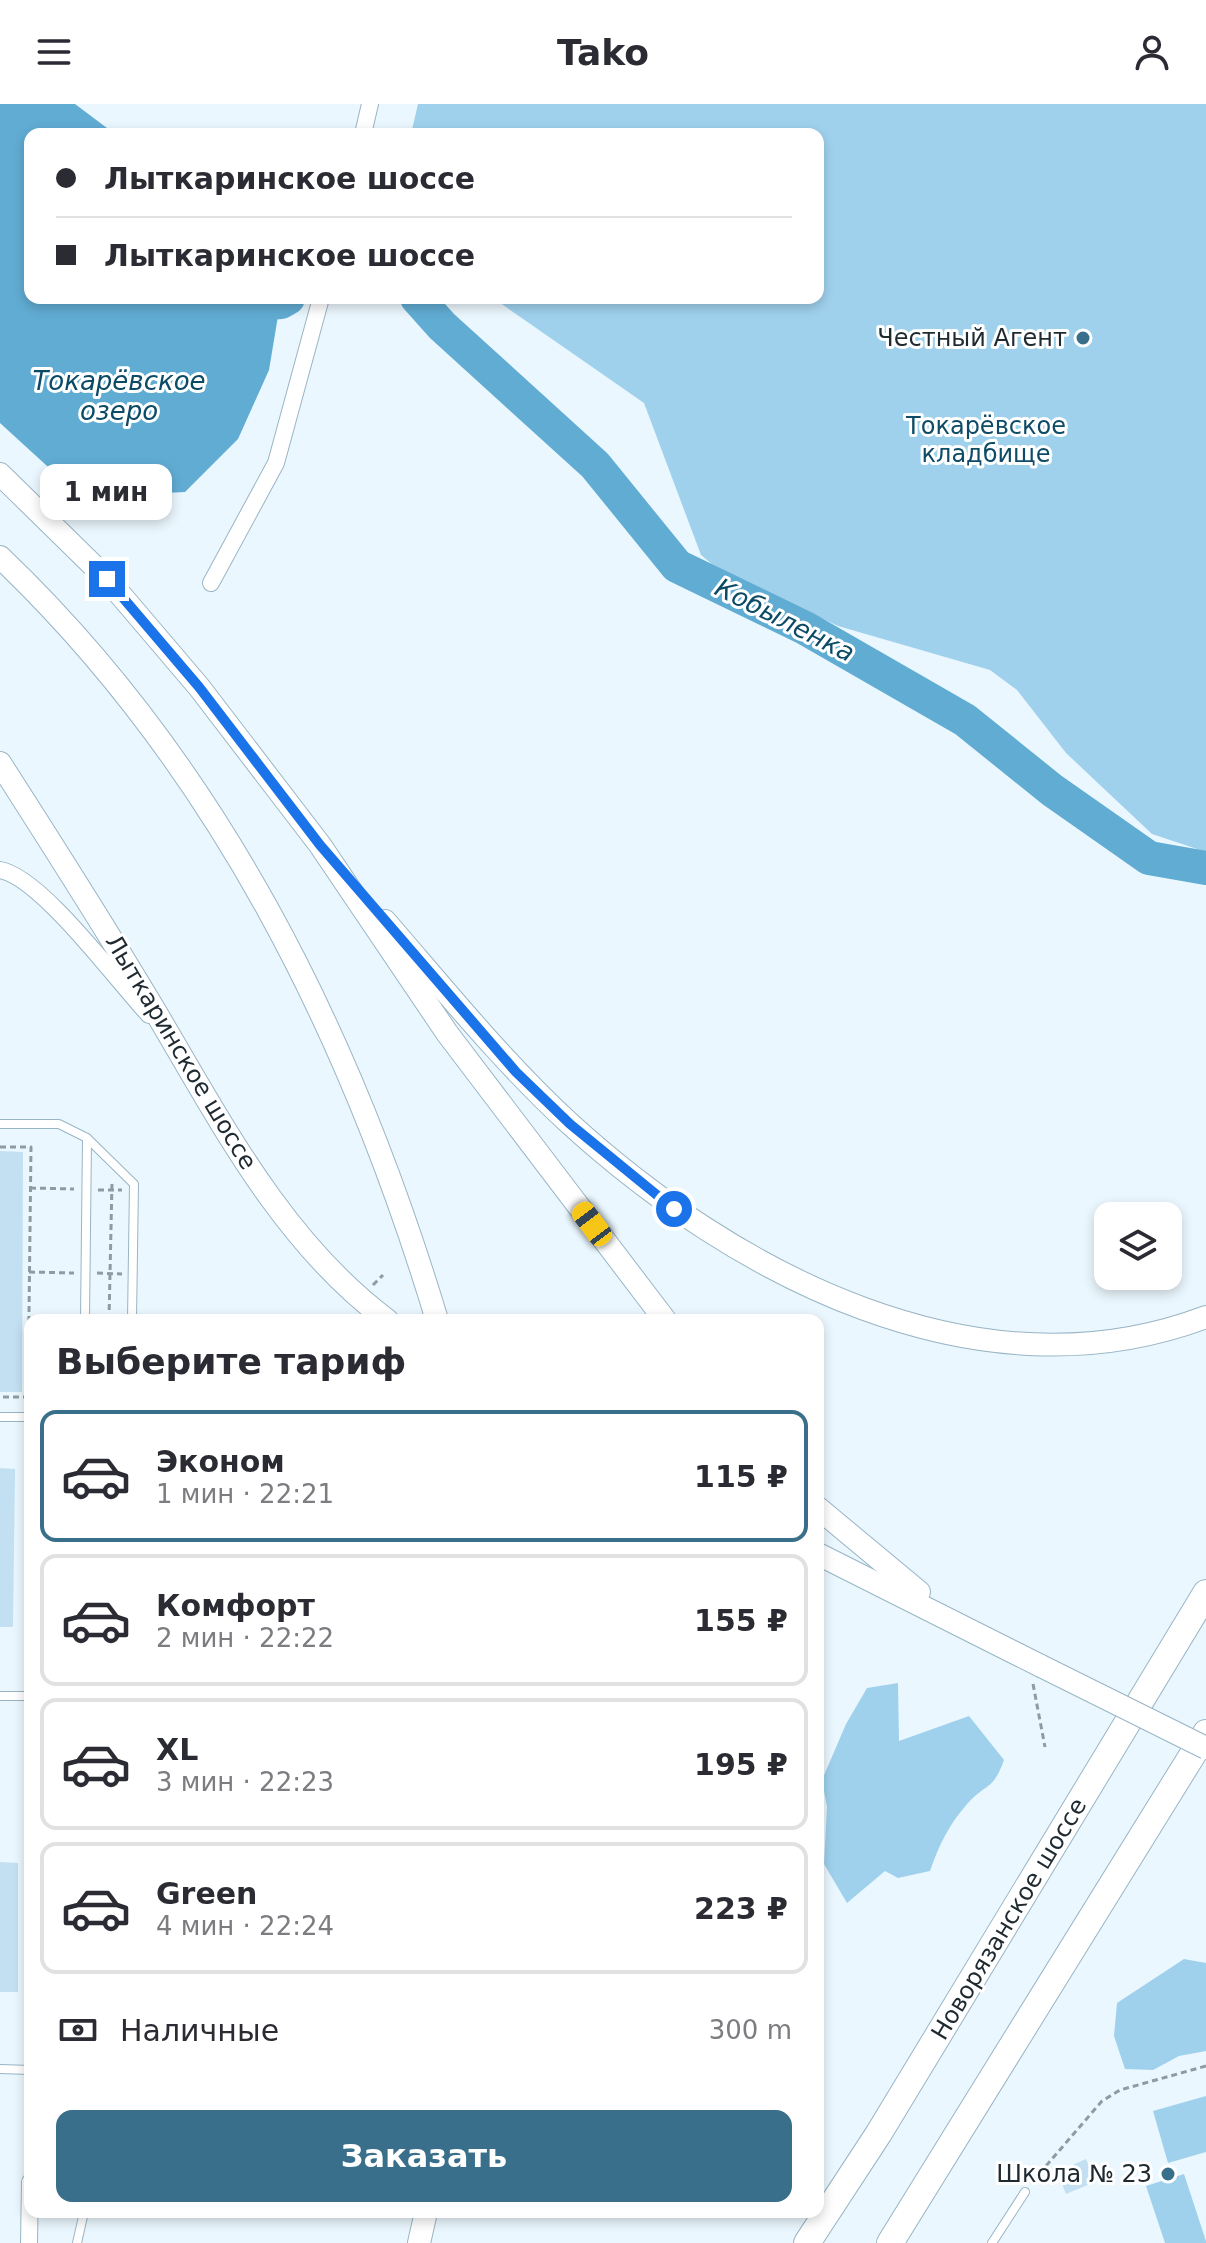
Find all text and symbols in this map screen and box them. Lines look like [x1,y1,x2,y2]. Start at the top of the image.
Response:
icon: menu [32,30,76,74]
icon: person [1130,30,1174,74]
text: Tako [557,32,649,73]
text: Лыткаринское шоссе [104,161,475,196]
text: Лыткаринское шоссе [104,238,475,273]
place label: Честный Агент [877,324,1067,352]
marker: Честный Агент [1074,329,1092,347]
water label: Токарёвское озеро [32,366,206,426]
park label: Токарёвское кладбище [905,412,1066,468]
callout: 1 мин [41,463,173,519]
text: 1 мин [64,477,148,507]
route end [89,561,125,597]
water label: Кобыленка [710,572,860,668]
street label: Лыткаринское шоссе [100,929,262,1175]
route start [656,1191,692,1227]
car [568,1198,616,1250]
map controls [1094,1202,1182,1290]
button: layers [1094,1202,1182,1290]
text: Выберите тариф [56,1341,406,1382]
icon: car [60,1440,132,1512]
text: Эконом [156,1444,285,1479]
text: 115 ₽ [694,1459,788,1494]
text: 1 мин · 22:21 [156,1479,334,1509]
icon: car [60,1584,132,1656]
text: Комфорт [156,1588,315,1623]
text: 155 ₽ [694,1603,788,1638]
text: 2 мин · 22:22 [156,1623,334,1653]
icon: car [60,1728,132,1800]
text: XL [156,1732,198,1767]
text: 195 ₽ [694,1747,788,1782]
text: 3 мин · 22:23 [156,1767,334,1797]
street label: Новорязанское шоссе [926,1793,1092,2045]
icon: car [60,1872,132,1944]
text: Green [156,1876,257,1911]
text: 223 ₽ [694,1891,788,1926]
text: 4 мин · 22:24 [156,1911,334,1941]
icon: cash [56,2008,100,2052]
text: Наличные [120,2013,279,2048]
text: 300 m [709,2015,792,2045]
button: Заказать [56,2110,792,2202]
place label: Школа № 23 [996,2160,1152,2188]
marker: Школа № 23 [1159,2165,1177,2183]

